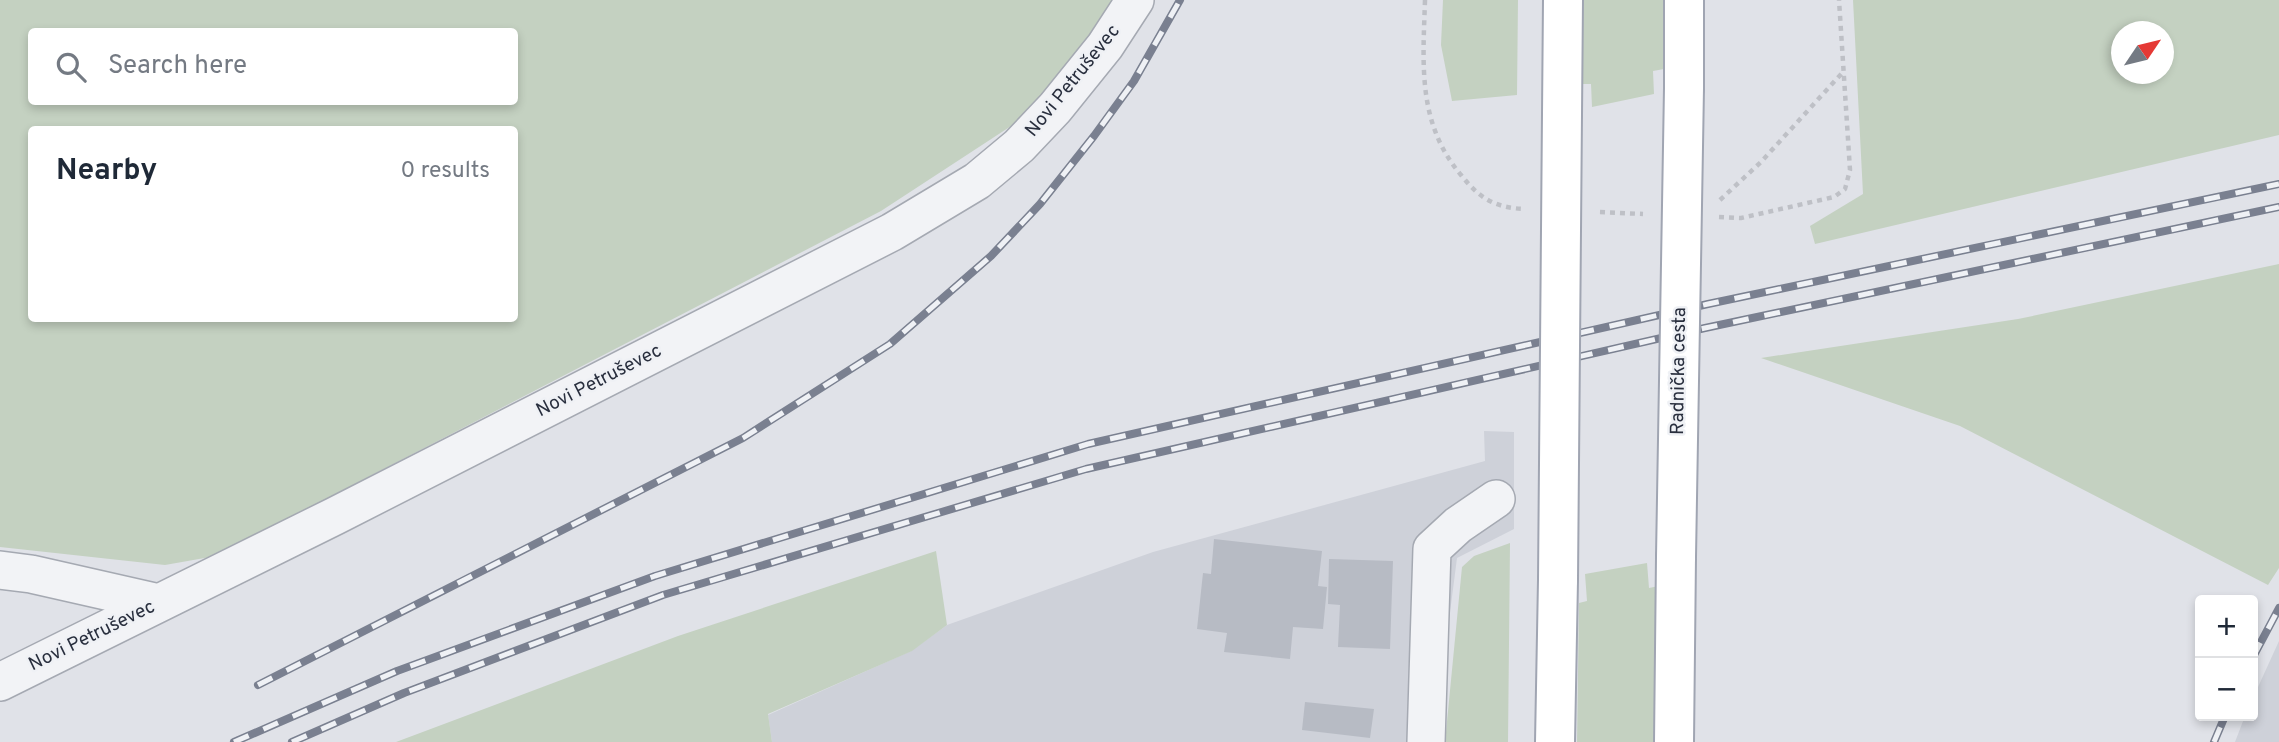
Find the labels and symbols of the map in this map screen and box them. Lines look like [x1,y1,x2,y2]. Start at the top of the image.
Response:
street label: Novi Petruševec [1020,20,1126,142]
north arrow [2111,21,2174,84]
street label: Radnička cesta [1666,307,1692,435]
street label: Novi Petruševec [532,339,666,423]
street label: Novi Petruševec [25,595,159,677]

